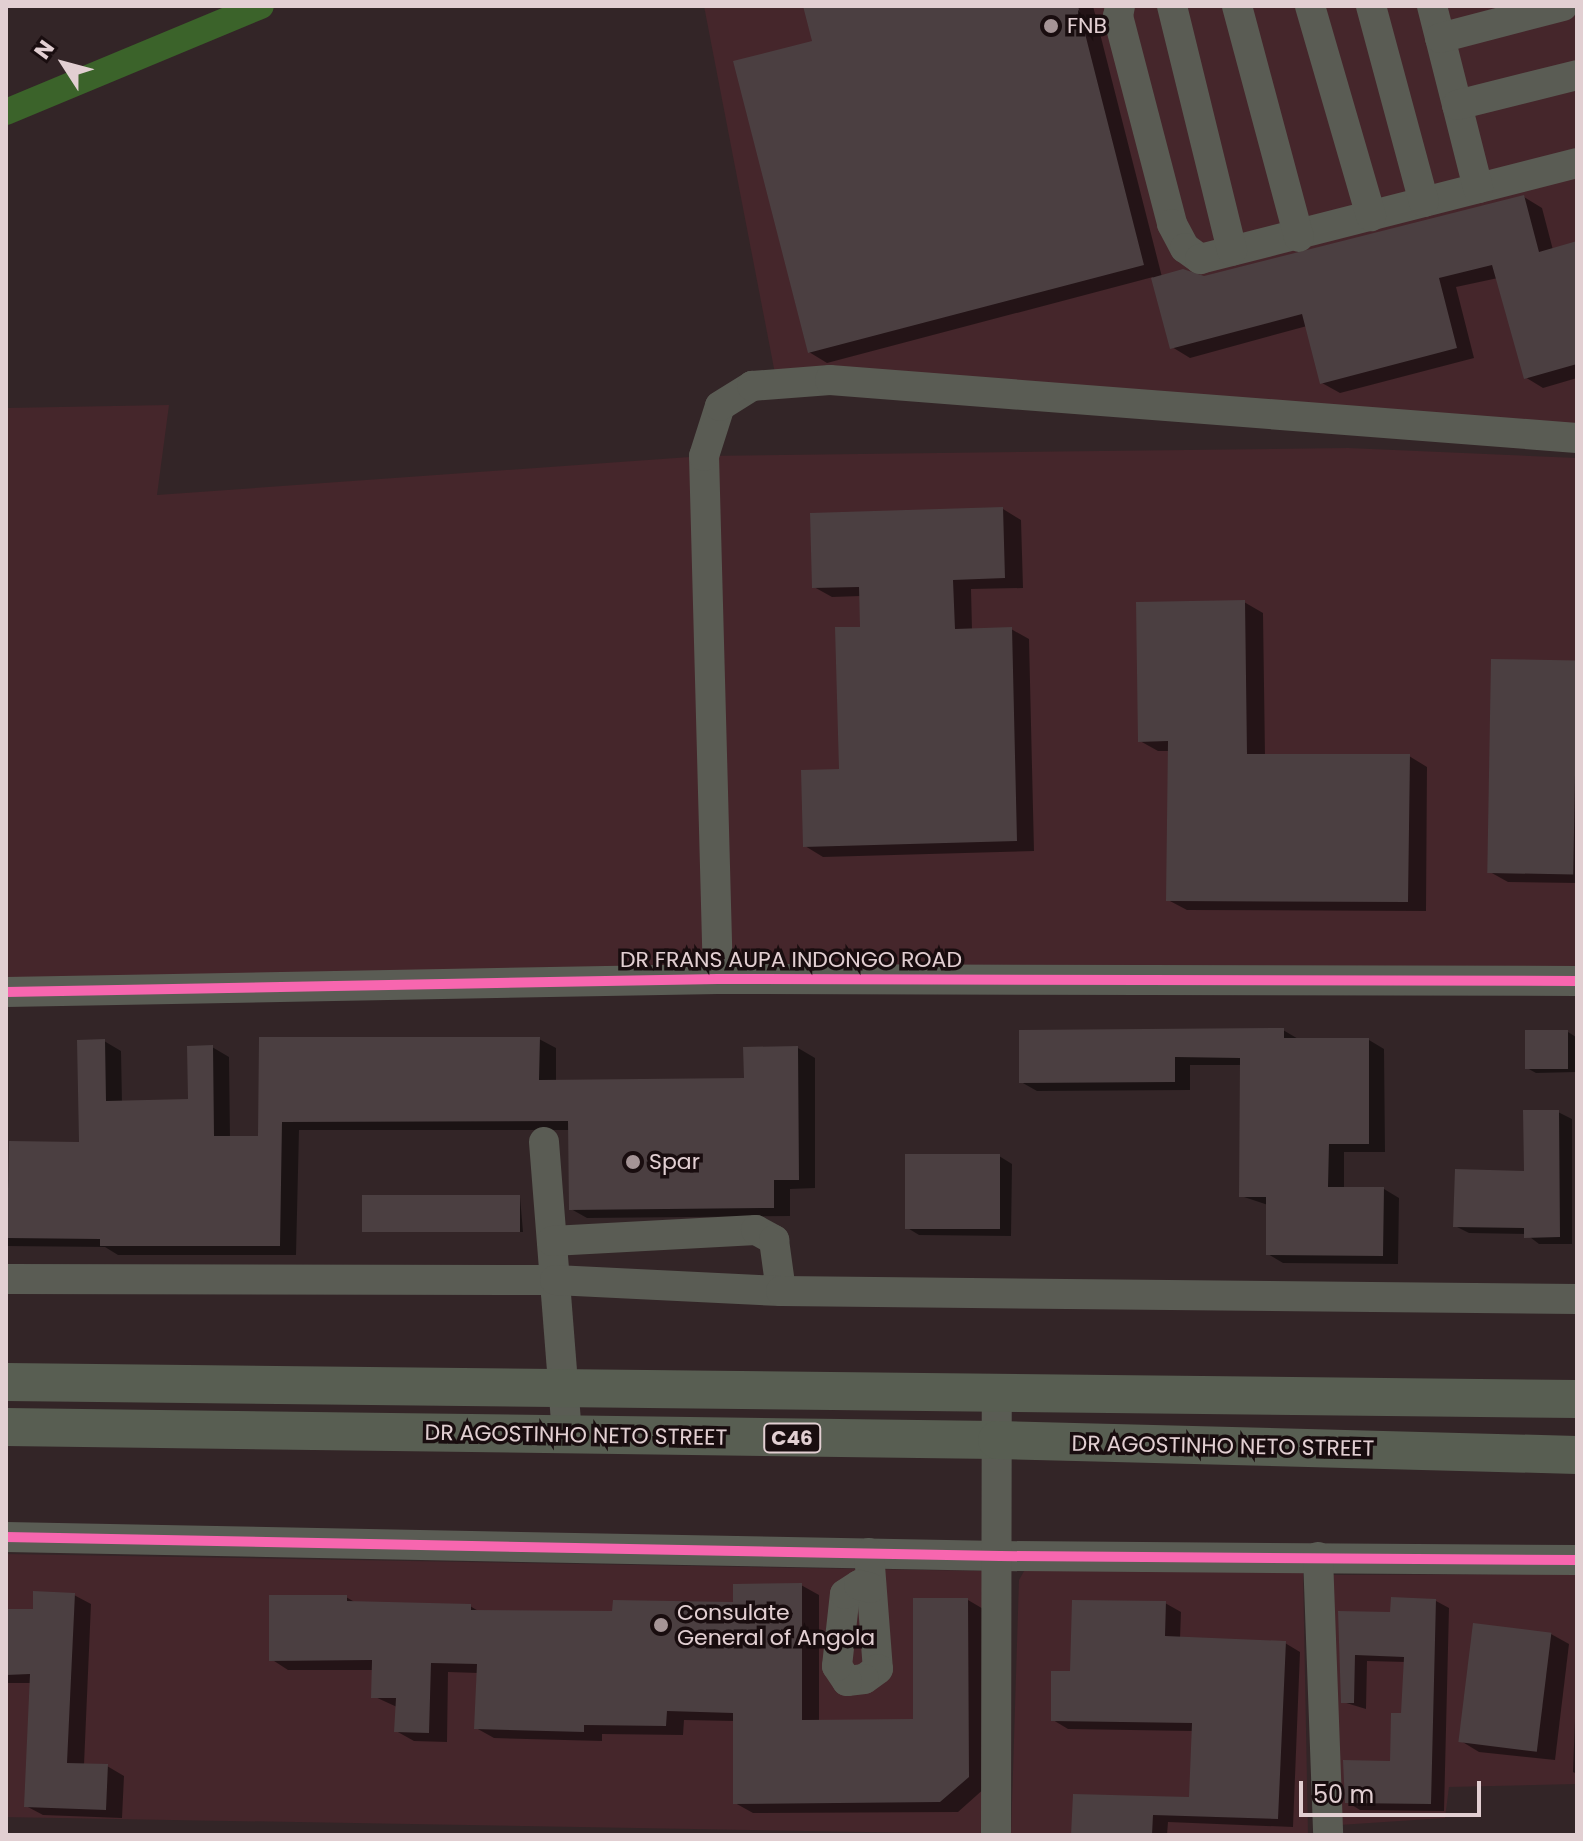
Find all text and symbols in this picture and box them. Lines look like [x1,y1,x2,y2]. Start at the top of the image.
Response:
place label: FNB [1067,13,1107,39]
marker: FNB [1042,17,1060,35]
north arrow [24,24,104,104]
text: N [27,34,62,65]
street label: DR FRANS AUPA INDONGO ROAD [620,947,962,973]
place label: Spar [649,1149,700,1175]
marker: Spar [624,1153,642,1171]
street label: DR AGOSTINHO NETO STREET [424,1419,728,1451]
road number: C46 [762,1422,822,1454]
street label: DR AGOSTINHO NETO STREET [1071,1430,1375,1462]
place label: Consulate General of Angola [677,1599,875,1650]
marker: Consulate General of Angola [652,1616,670,1634]
scale bar [1303,1765,1485,1815]
text: 50 m [1313,1778,1374,1811]

